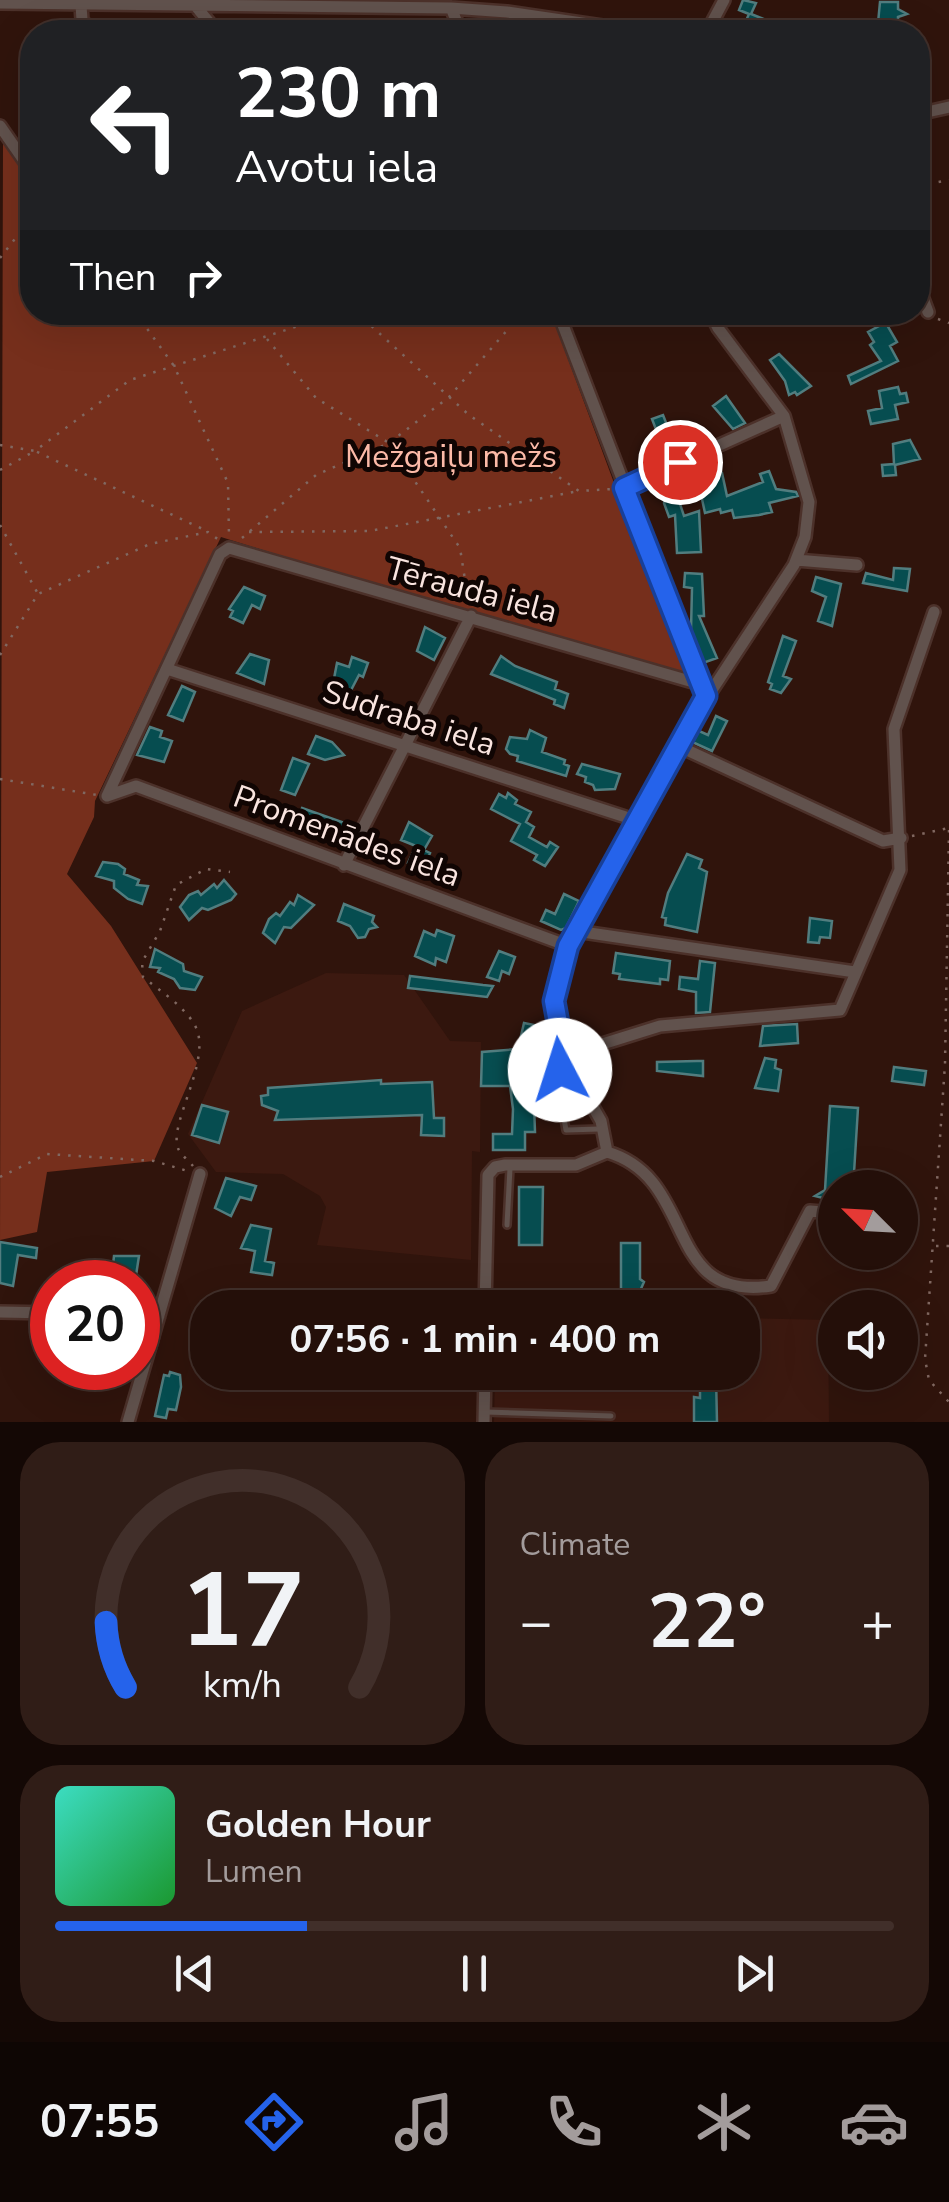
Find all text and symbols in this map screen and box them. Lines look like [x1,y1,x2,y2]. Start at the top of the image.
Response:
text: 230 m [235,46,441,142]
icon: left [70,60,200,190]
text: Avotu iela [235,137,438,198]
icon: right [176,250,231,305]
text: Then [70,252,156,303]
pin [638,420,723,505]
park label: Mežgaiļu mežs [345,435,557,478]
icon: arrive [653,435,708,490]
street label: Tērauda iela [382,547,562,633]
street label: Sudraba iela [317,670,501,766]
street label: Promenādes iela [227,775,467,897]
position arrow [508,1018,612,1122]
north arrow [818,1170,918,1270]
map controls [818,1170,918,1390]
speed limit sign: 20 [30,1260,160,1390]
button: sound [818,1290,918,1390]
text: 07:56 · 1 min · 400 m [290,1314,660,1365]
text: Climate [520,1523,630,1566]
text: 17 [180,1540,305,1682]
text: 22° [648,1571,766,1673]
text: − [520,1585,553,1660]
text: + [861,1585,894,1660]
text: km/h [203,1661,282,1710]
text: Golden Hour [205,1799,431,1850]
text: Lumen [205,1850,303,1893]
icon: previous [167,1946,222,2001]
icon: pause [447,1946,502,2001]
icon: next [727,1946,782,2001]
icon: directions [239,2087,309,2157]
icon: music [389,2087,459,2157]
icon: phone [539,2087,609,2157]
icon: climate [689,2087,759,2157]
icon: car [839,2087,909,2157]
text: 07:55 [40,2092,159,2153]

